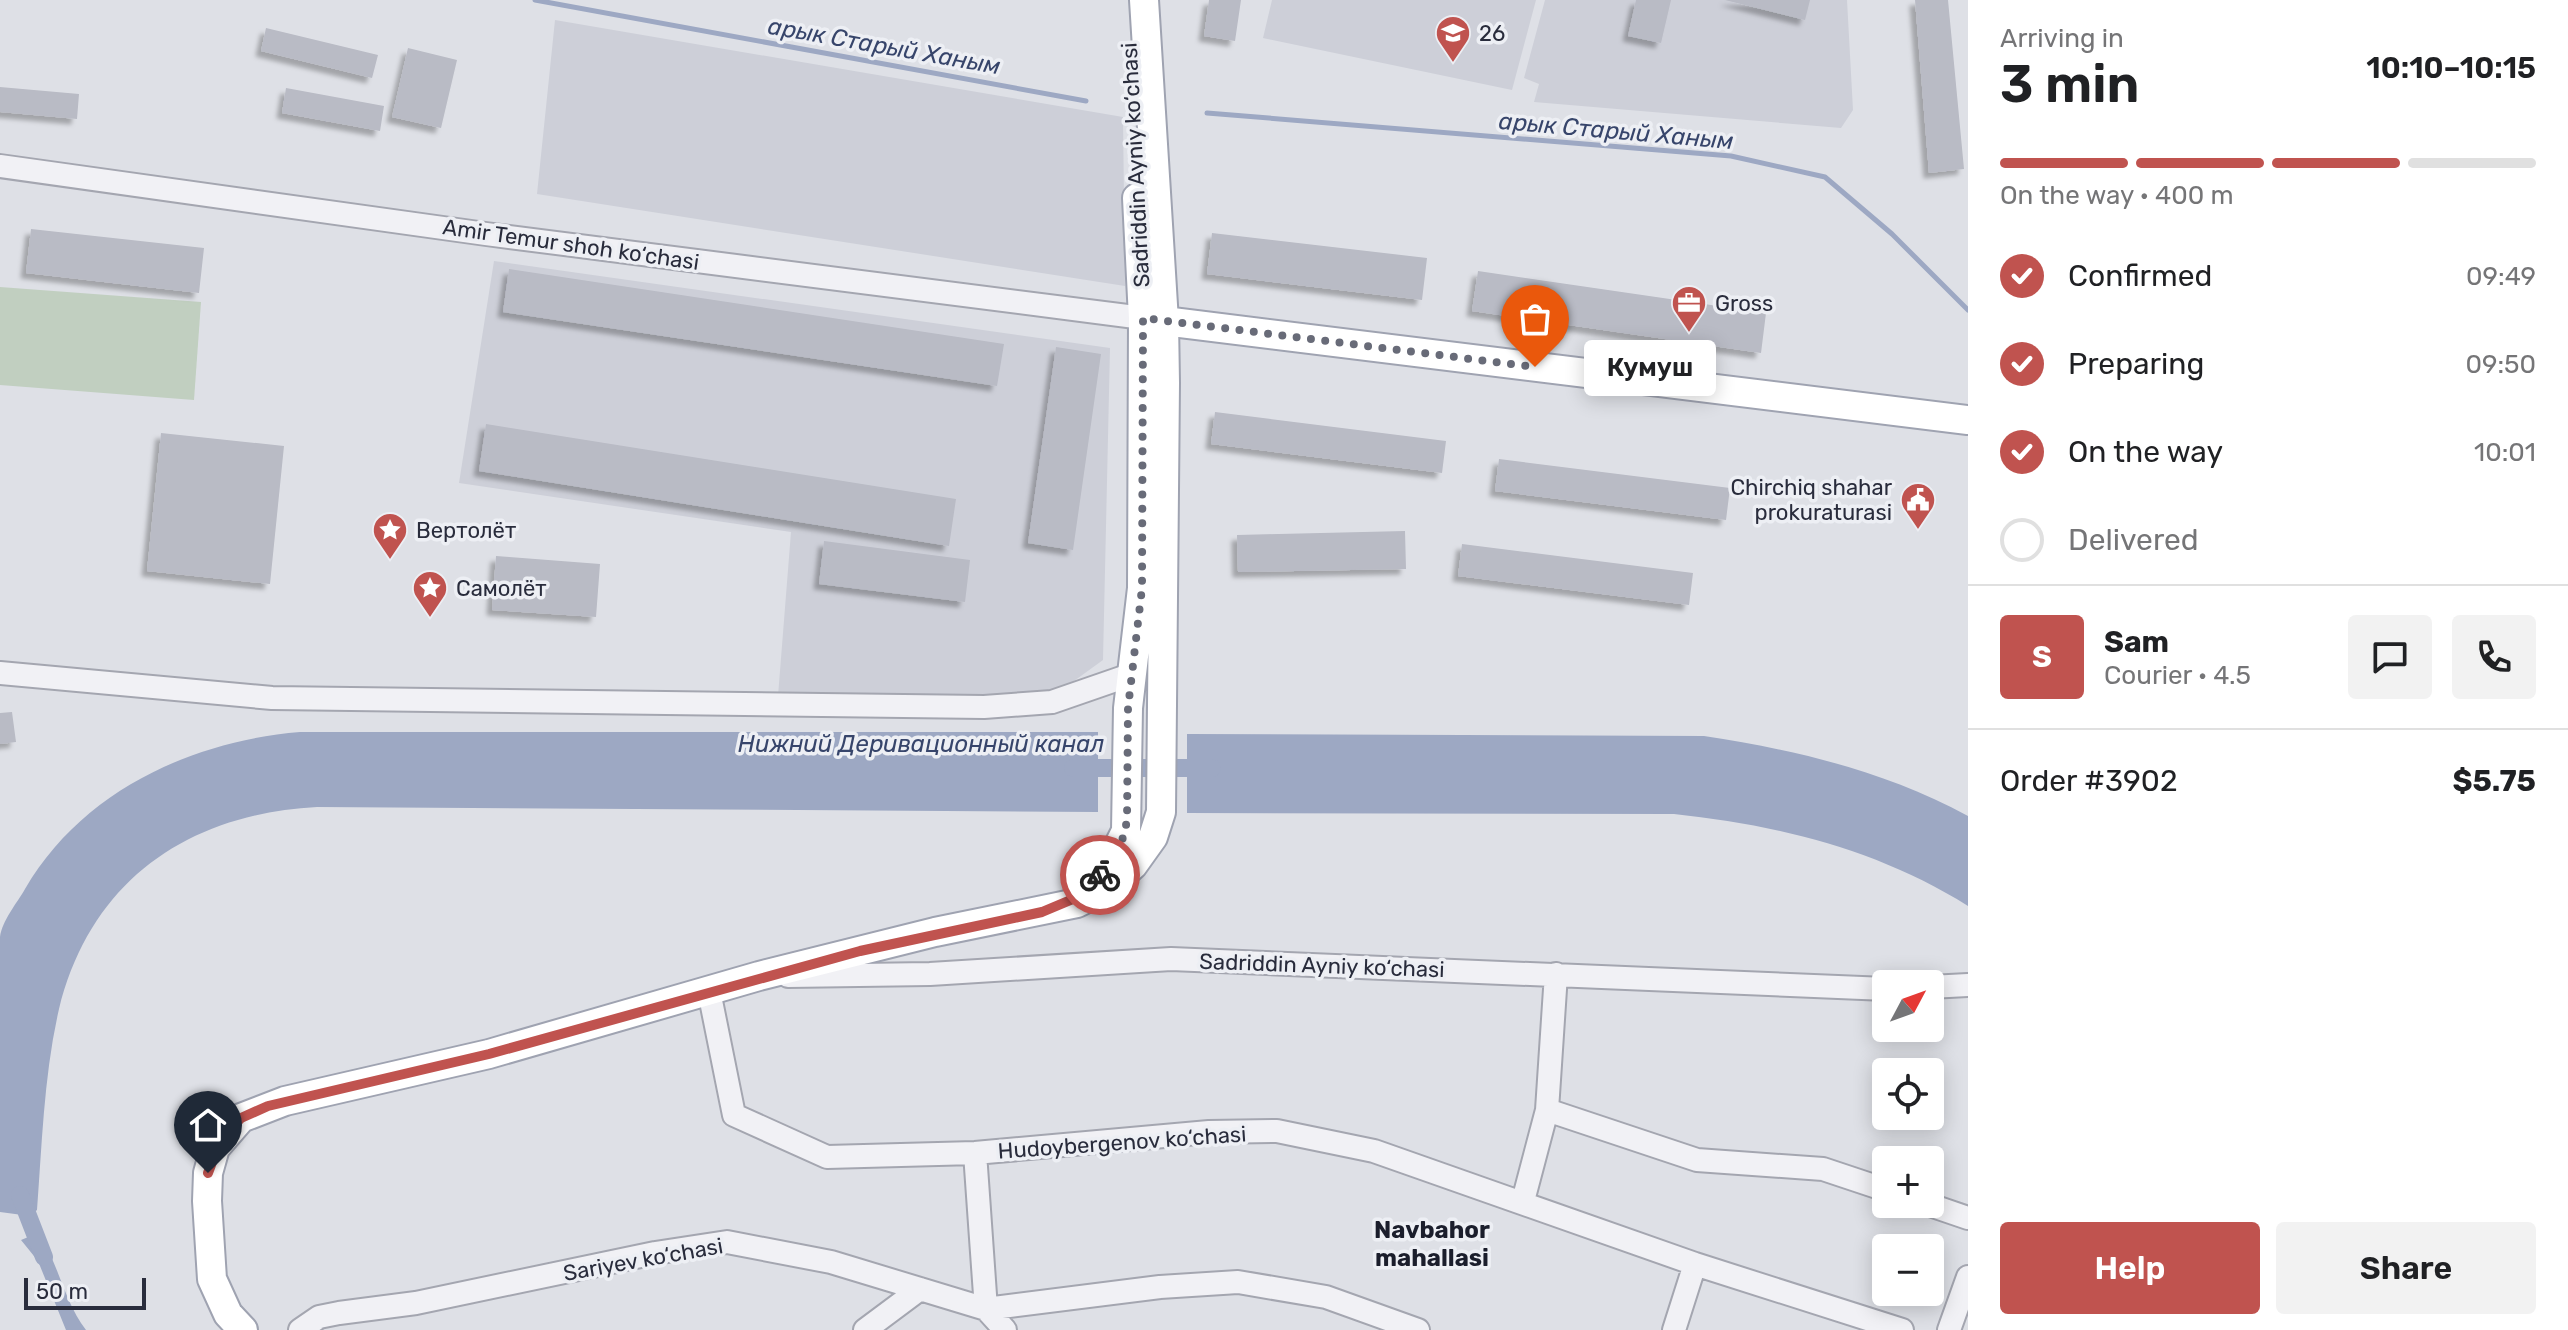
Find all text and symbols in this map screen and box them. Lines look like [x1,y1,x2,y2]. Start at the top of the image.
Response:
water label: арык Старый Ханым [766,12,1002,80]
school or university icon: 26 [1434,14,1472,64]
place label: 26 [1479,20,1505,47]
text: Arriving in [2000,23,2124,54]
street label: Sadriddin Ayniy ko‘chasi [1116,42,1155,288]
text: 10:10–10:15 [2366,50,2536,86]
text: 3 min [2000,53,2139,115]
water label: арык Старый Ханым [1498,107,1734,155]
text: On the way · 400 m [2000,180,2234,211]
street label: Amir Temur shoh ko‘chasi [441,213,701,276]
icon: check [2000,254,2044,298]
text: Confirmed [2068,258,2212,294]
text: 09:49 [2466,261,2536,292]
office icon: Gross [1670,284,1708,334]
pin [1501,285,1569,367]
place label: Gross [1715,290,1773,317]
icon: bag [1513,297,1557,341]
callout: Кумуш [1583,339,1715,395]
icon: check [2000,342,2044,386]
text: Preparing [2068,346,2204,382]
text: 09:50 [2465,349,2536,380]
text: Кумуш [1607,352,1693,383]
icon: check [2000,430,2044,474]
text: On the way [2068,434,2223,470]
text: 10:01 [2474,437,2536,468]
place label: Chirchiq shahar prokuraturasi [1730,474,1893,526]
public building icon: Chirchiq shahar prokuraturasi [1899,481,1937,531]
place icon: Вертолёт [371,511,409,561]
place label: Вертолёт [416,517,516,544]
text: Delivered [2068,522,2199,558]
place icon: Самолёт [411,569,449,619]
place label: Самолёт [456,575,547,602]
button: chat [2348,615,2432,699]
button: phone [2452,615,2536,699]
text: Sam [2104,624,2169,660]
text: S [2032,639,2052,675]
text: Courier · 4.5 [2104,660,2251,691]
water label: Нижний Деривационный канал [738,730,1104,758]
text: Order #3902 [2000,763,2178,799]
text: $5.75 [2453,763,2536,799]
courier [1060,835,1140,915]
icon: bike [1078,853,1122,897]
street label: Sadriddin Ayniy ko‘chasi [1199,948,1445,983]
north arrow [1872,970,1944,1042]
map controls [1872,970,1944,1306]
button: locate [1872,1058,1944,1130]
pin [174,1091,242,1173]
icon: home [186,1103,230,1147]
street label: Hudoybergenov ko‘chasi [997,1120,1247,1165]
button: + [1872,1146,1944,1218]
district label: Navbahor mahallasi [1374,1216,1490,1272]
button: Help [2000,1222,2260,1314]
button: Share [2276,1222,2536,1314]
street label: Sariyev ko‘chasi [561,1232,725,1287]
button: − [1872,1234,1944,1306]
scale bar [24,1274,146,1310]
text: 50 m [36,1278,88,1305]

